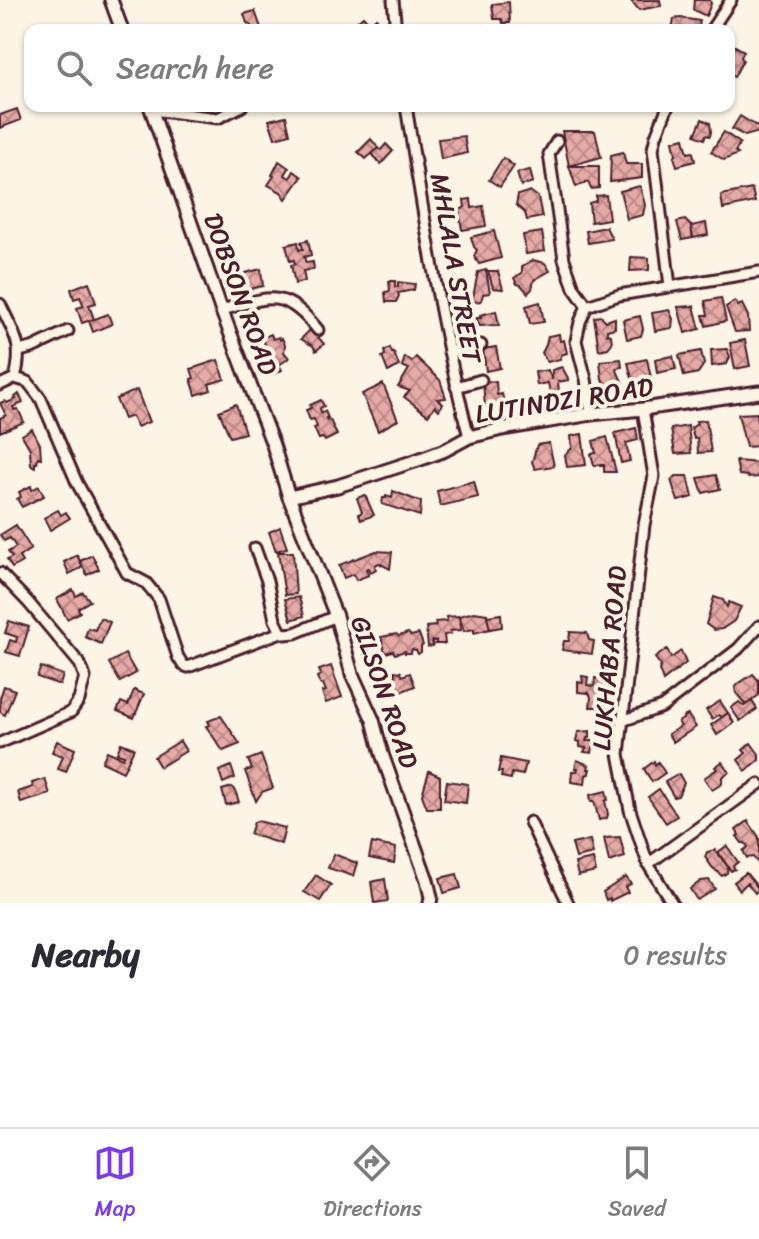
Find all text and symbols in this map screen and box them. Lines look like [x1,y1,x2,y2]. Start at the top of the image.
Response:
search box [24,24,735,112]
text: Search here [116,41,274,95]
icon: search [52,46,96,90]
street label: MHLALA STREET [417,169,496,369]
street label: DOBSON ROAD [190,206,292,382]
street label: LUTINDZI ROAD [472,363,657,437]
street label: LUKHABA ROAD [578,563,640,752]
street label: GILSON ROAD [337,609,433,775]
text: Nearby [32,925,140,985]
text: 0 results [623,932,727,978]
tab: Map [93,1141,137,1228]
tab: Directions [323,1141,422,1228]
tab: Saved [608,1141,666,1228]

